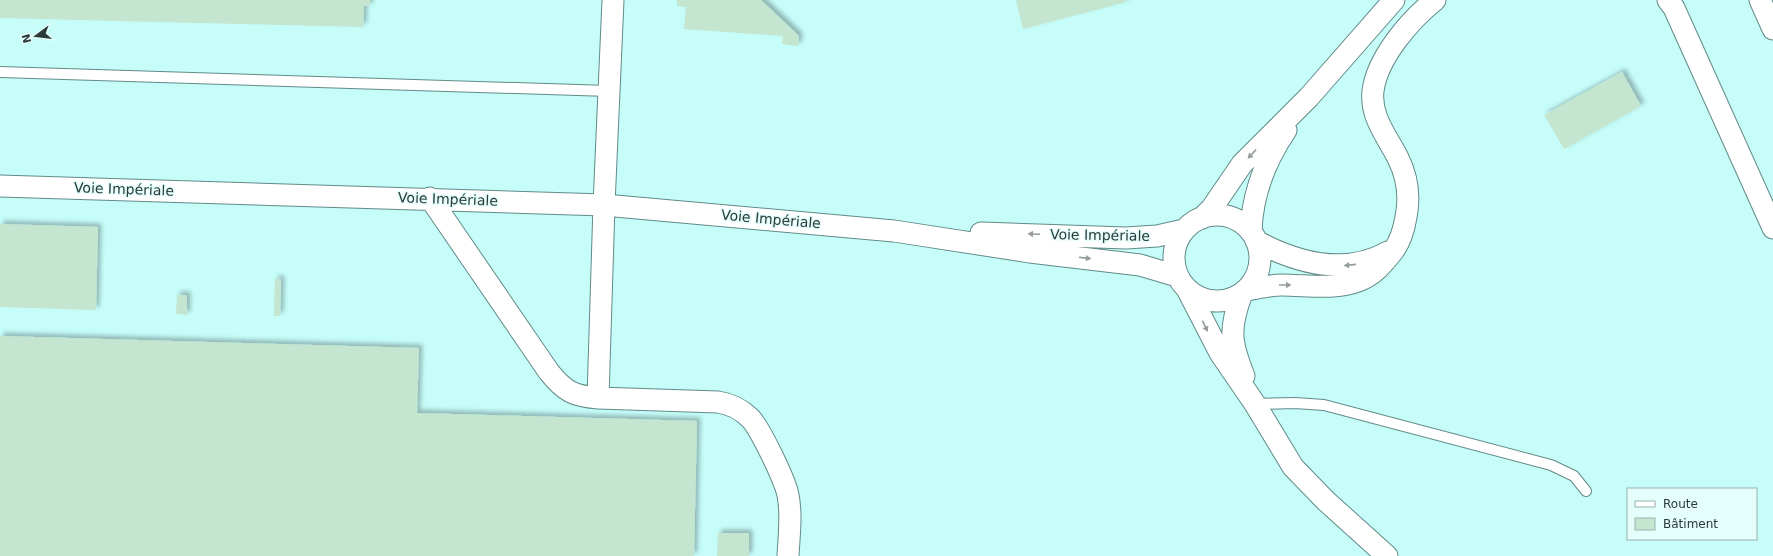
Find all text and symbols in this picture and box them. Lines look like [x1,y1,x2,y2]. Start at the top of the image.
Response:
north arrow [16,16,56,56]
text: N [19,32,34,45]
one-way arrow [1247,149,1256,159]
street label: Voie Impériale [74,179,174,199]
street label: Voie Impériale [398,189,498,209]
street label: Voie Impériale [720,207,822,231]
street label: Voie Impériale [1050,226,1150,244]
one-way arrow [1027,231,1040,237]
one-way arrow [1079,255,1091,262]
one-way arrow [1344,261,1356,268]
one-way arrow [1279,282,1292,288]
one-way arrow [1202,320,1208,332]
legend [1627,488,1757,540]
text: Route [1663,497,1698,511]
text: Bâtiment [1663,517,1718,531]

